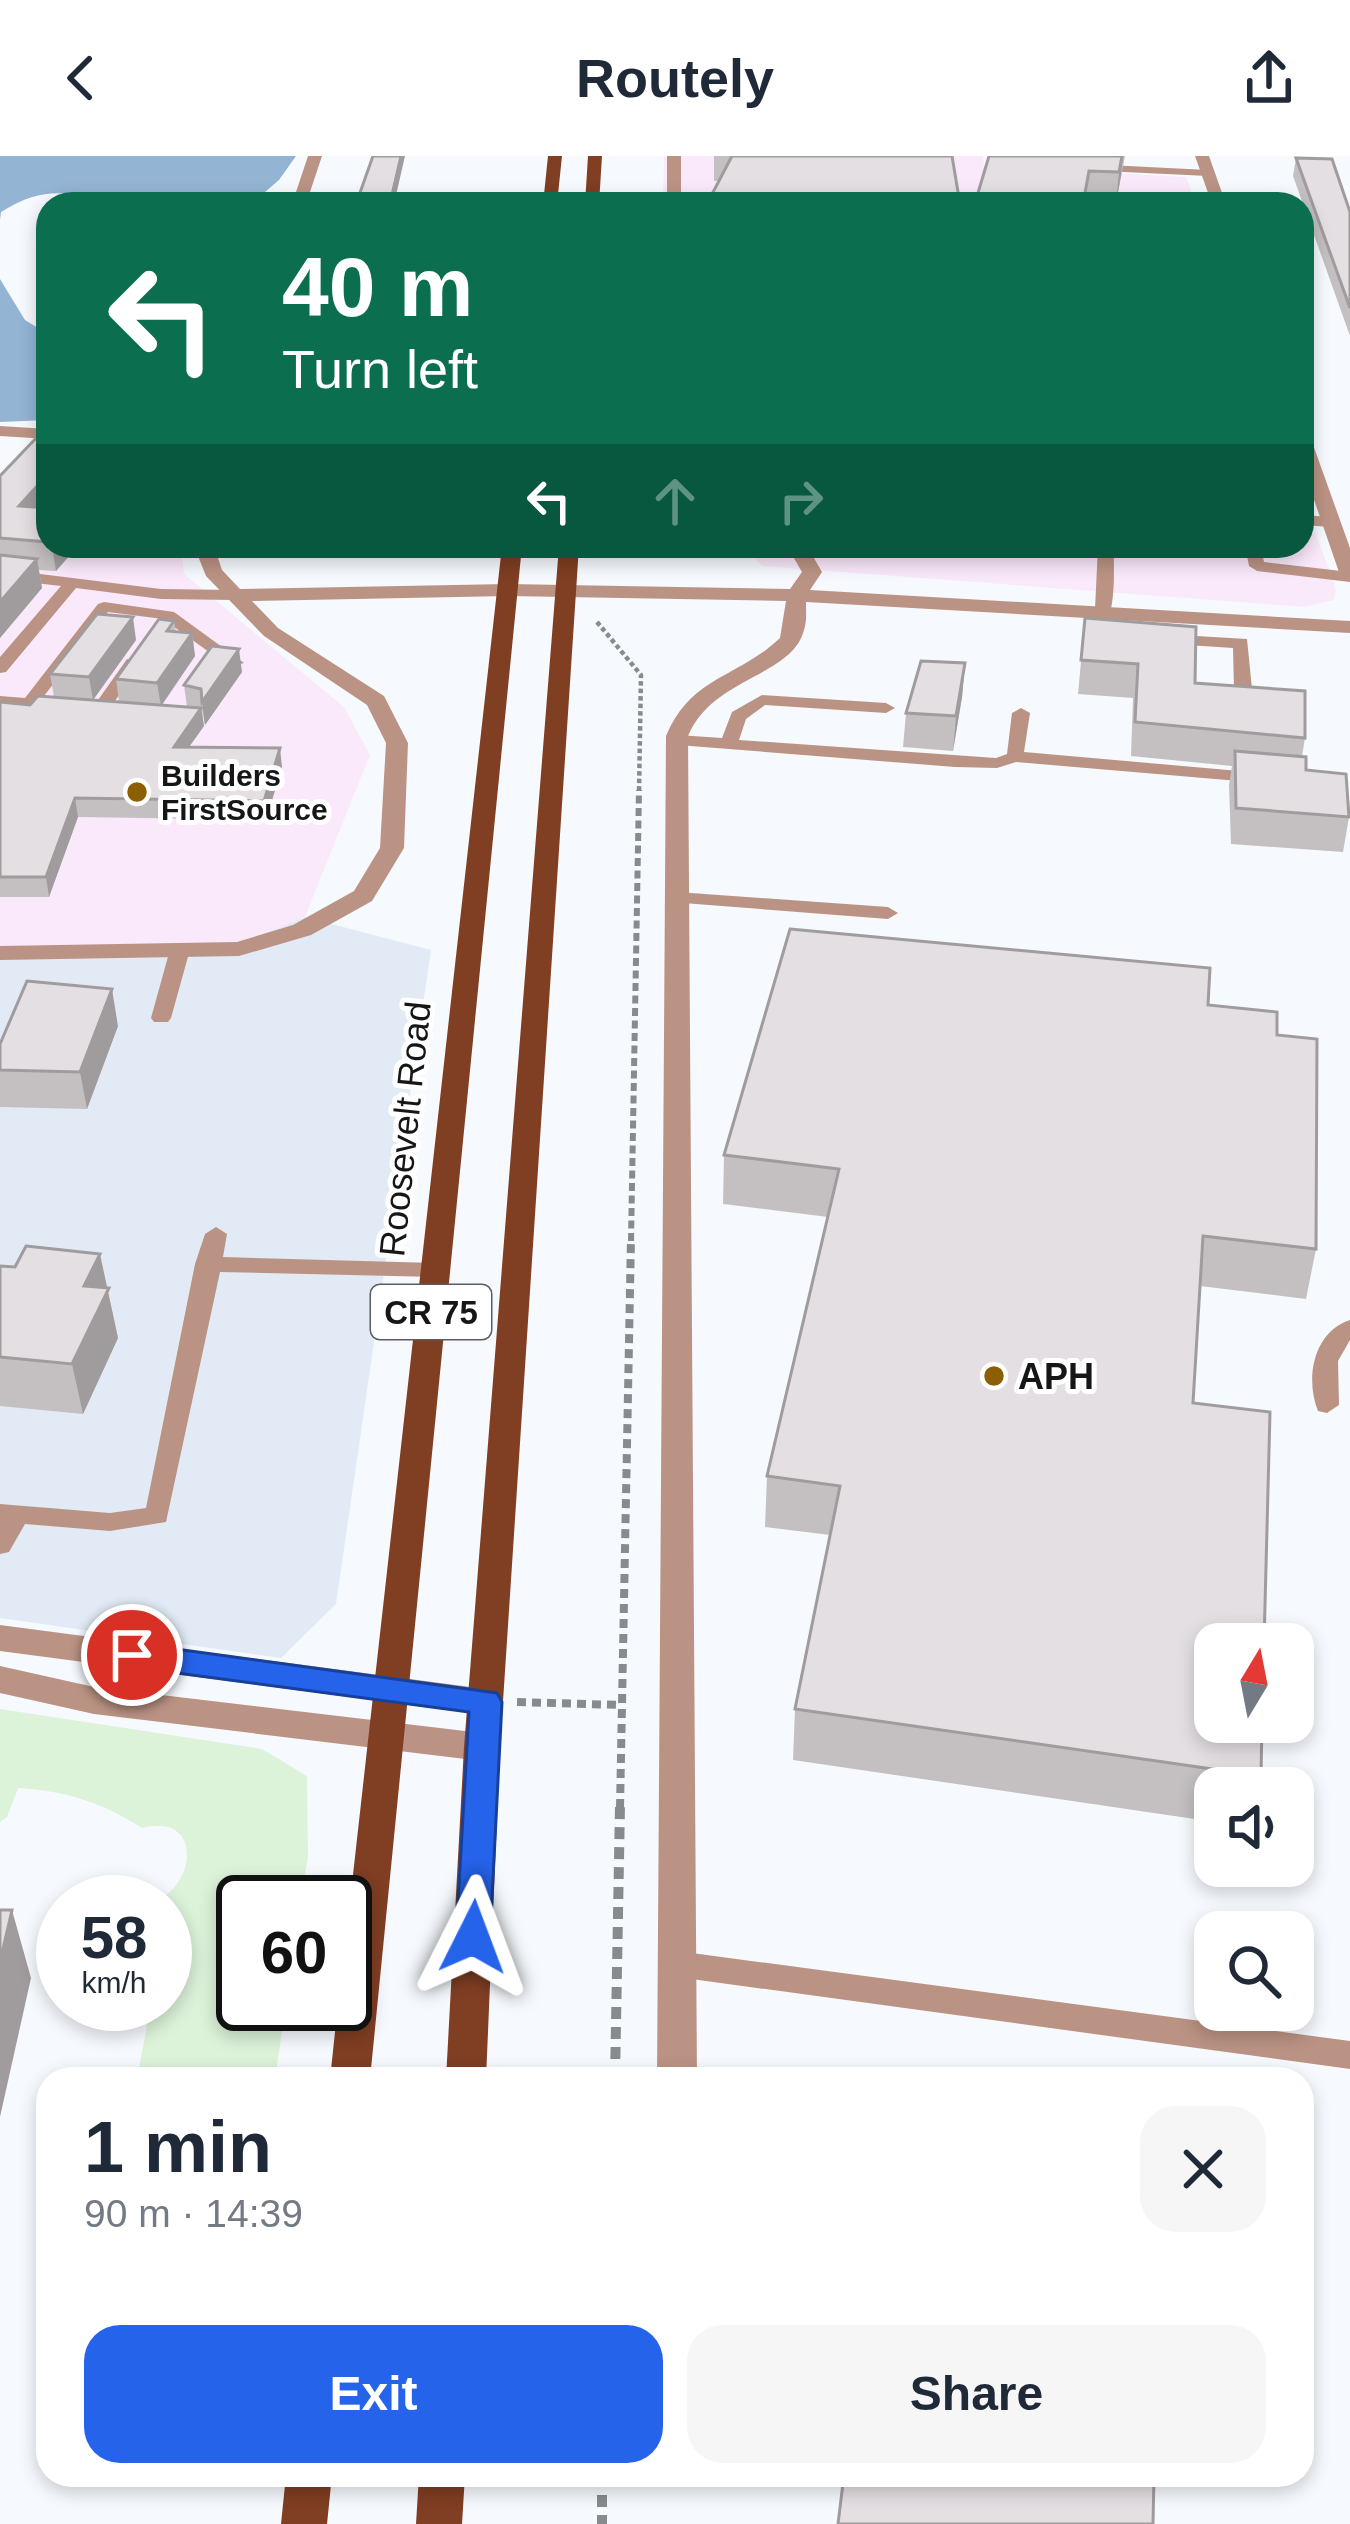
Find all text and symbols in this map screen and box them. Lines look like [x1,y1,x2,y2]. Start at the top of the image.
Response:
icon: back [48,45,114,111]
icon: share [1236,45,1302,111]
text: Routely [576,48,774,108]
icon: left [84,240,240,396]
text: 40 m [282,240,473,334]
text: Turn left [282,339,478,399]
icon: left [516,468,582,534]
icon: ahead [642,468,708,534]
icon: right [768,468,834,534]
place label: Builders FirstSource [161,759,328,826]
marker: Builders FirstSource [124,779,150,805]
street label: Roosevelt Road [371,999,439,1259]
road number: CR 75 [371,1285,491,1339]
place label: APH [1018,1356,1094,1397]
marker: APH [981,1363,1007,1389]
pin [81,1604,183,1706]
icon: arrive [99,1622,165,1688]
north arrow [1194,1623,1314,1743]
map controls [1194,1623,1314,2031]
button: sound [1194,1767,1314,1887]
position arrow [410,1874,536,2000]
speed limit sign: 60 [216,1875,372,2031]
text: 58 [81,1904,147,1971]
button: search [1194,1911,1314,2031]
text: km/h [81,1966,147,1999]
button: close [1140,2106,1266,2232]
text: 1 min [84,2107,272,2187]
text: 90 m · 14:39 [84,2192,303,2235]
button: Exit [84,2325,663,2463]
button: Share [687,2325,1266,2463]

